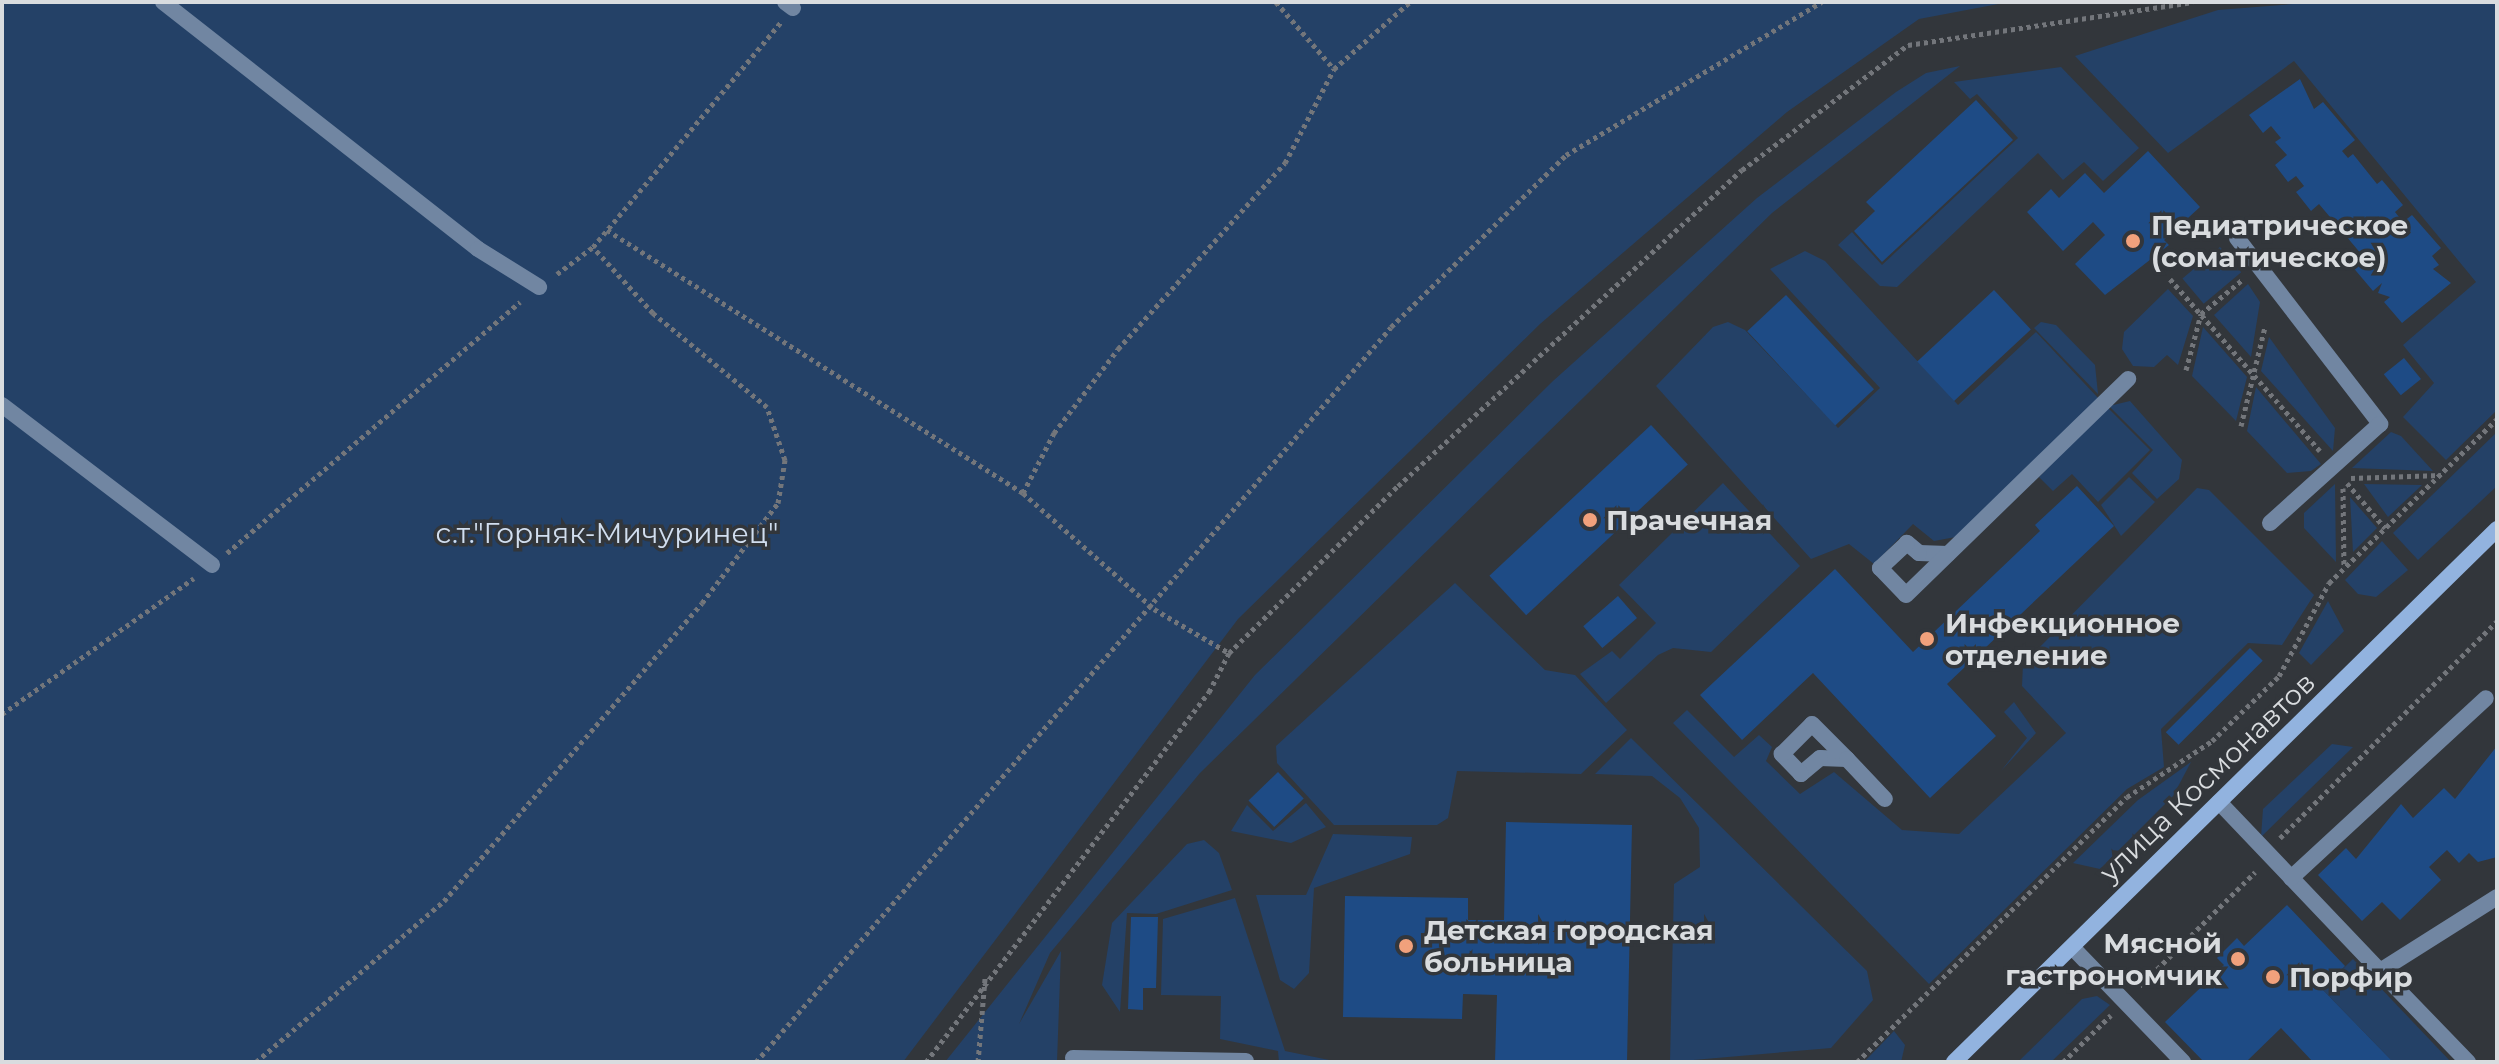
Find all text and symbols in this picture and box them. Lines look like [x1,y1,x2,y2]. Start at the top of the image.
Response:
place label: Педиатрическое (соматическое) [2151,208,2409,274]
marker: Педиатрическое (соматическое) [2122,230,2144,252]
place label: Прачечная [1606,503,1772,537]
marker: Прачечная [1581,511,1599,529]
park label: с.т."Горняк-Мичуринец" [436,516,778,550]
place label: Инфекционное отделение [1945,606,2180,672]
marker: Инфекционное отделение [1916,628,1938,650]
street label: улица Космонавтов [2092,665,2322,889]
place label: Детская городская больница [1424,913,1714,979]
place label: Мясной гастрономчик [2005,926,2222,992]
marker: Детская городская больница [1395,935,1417,957]
marker: Мясной гастрономчик [2229,950,2247,968]
place label: Порфир [2289,960,2413,994]
marker: Порфир [2264,968,2282,986]

